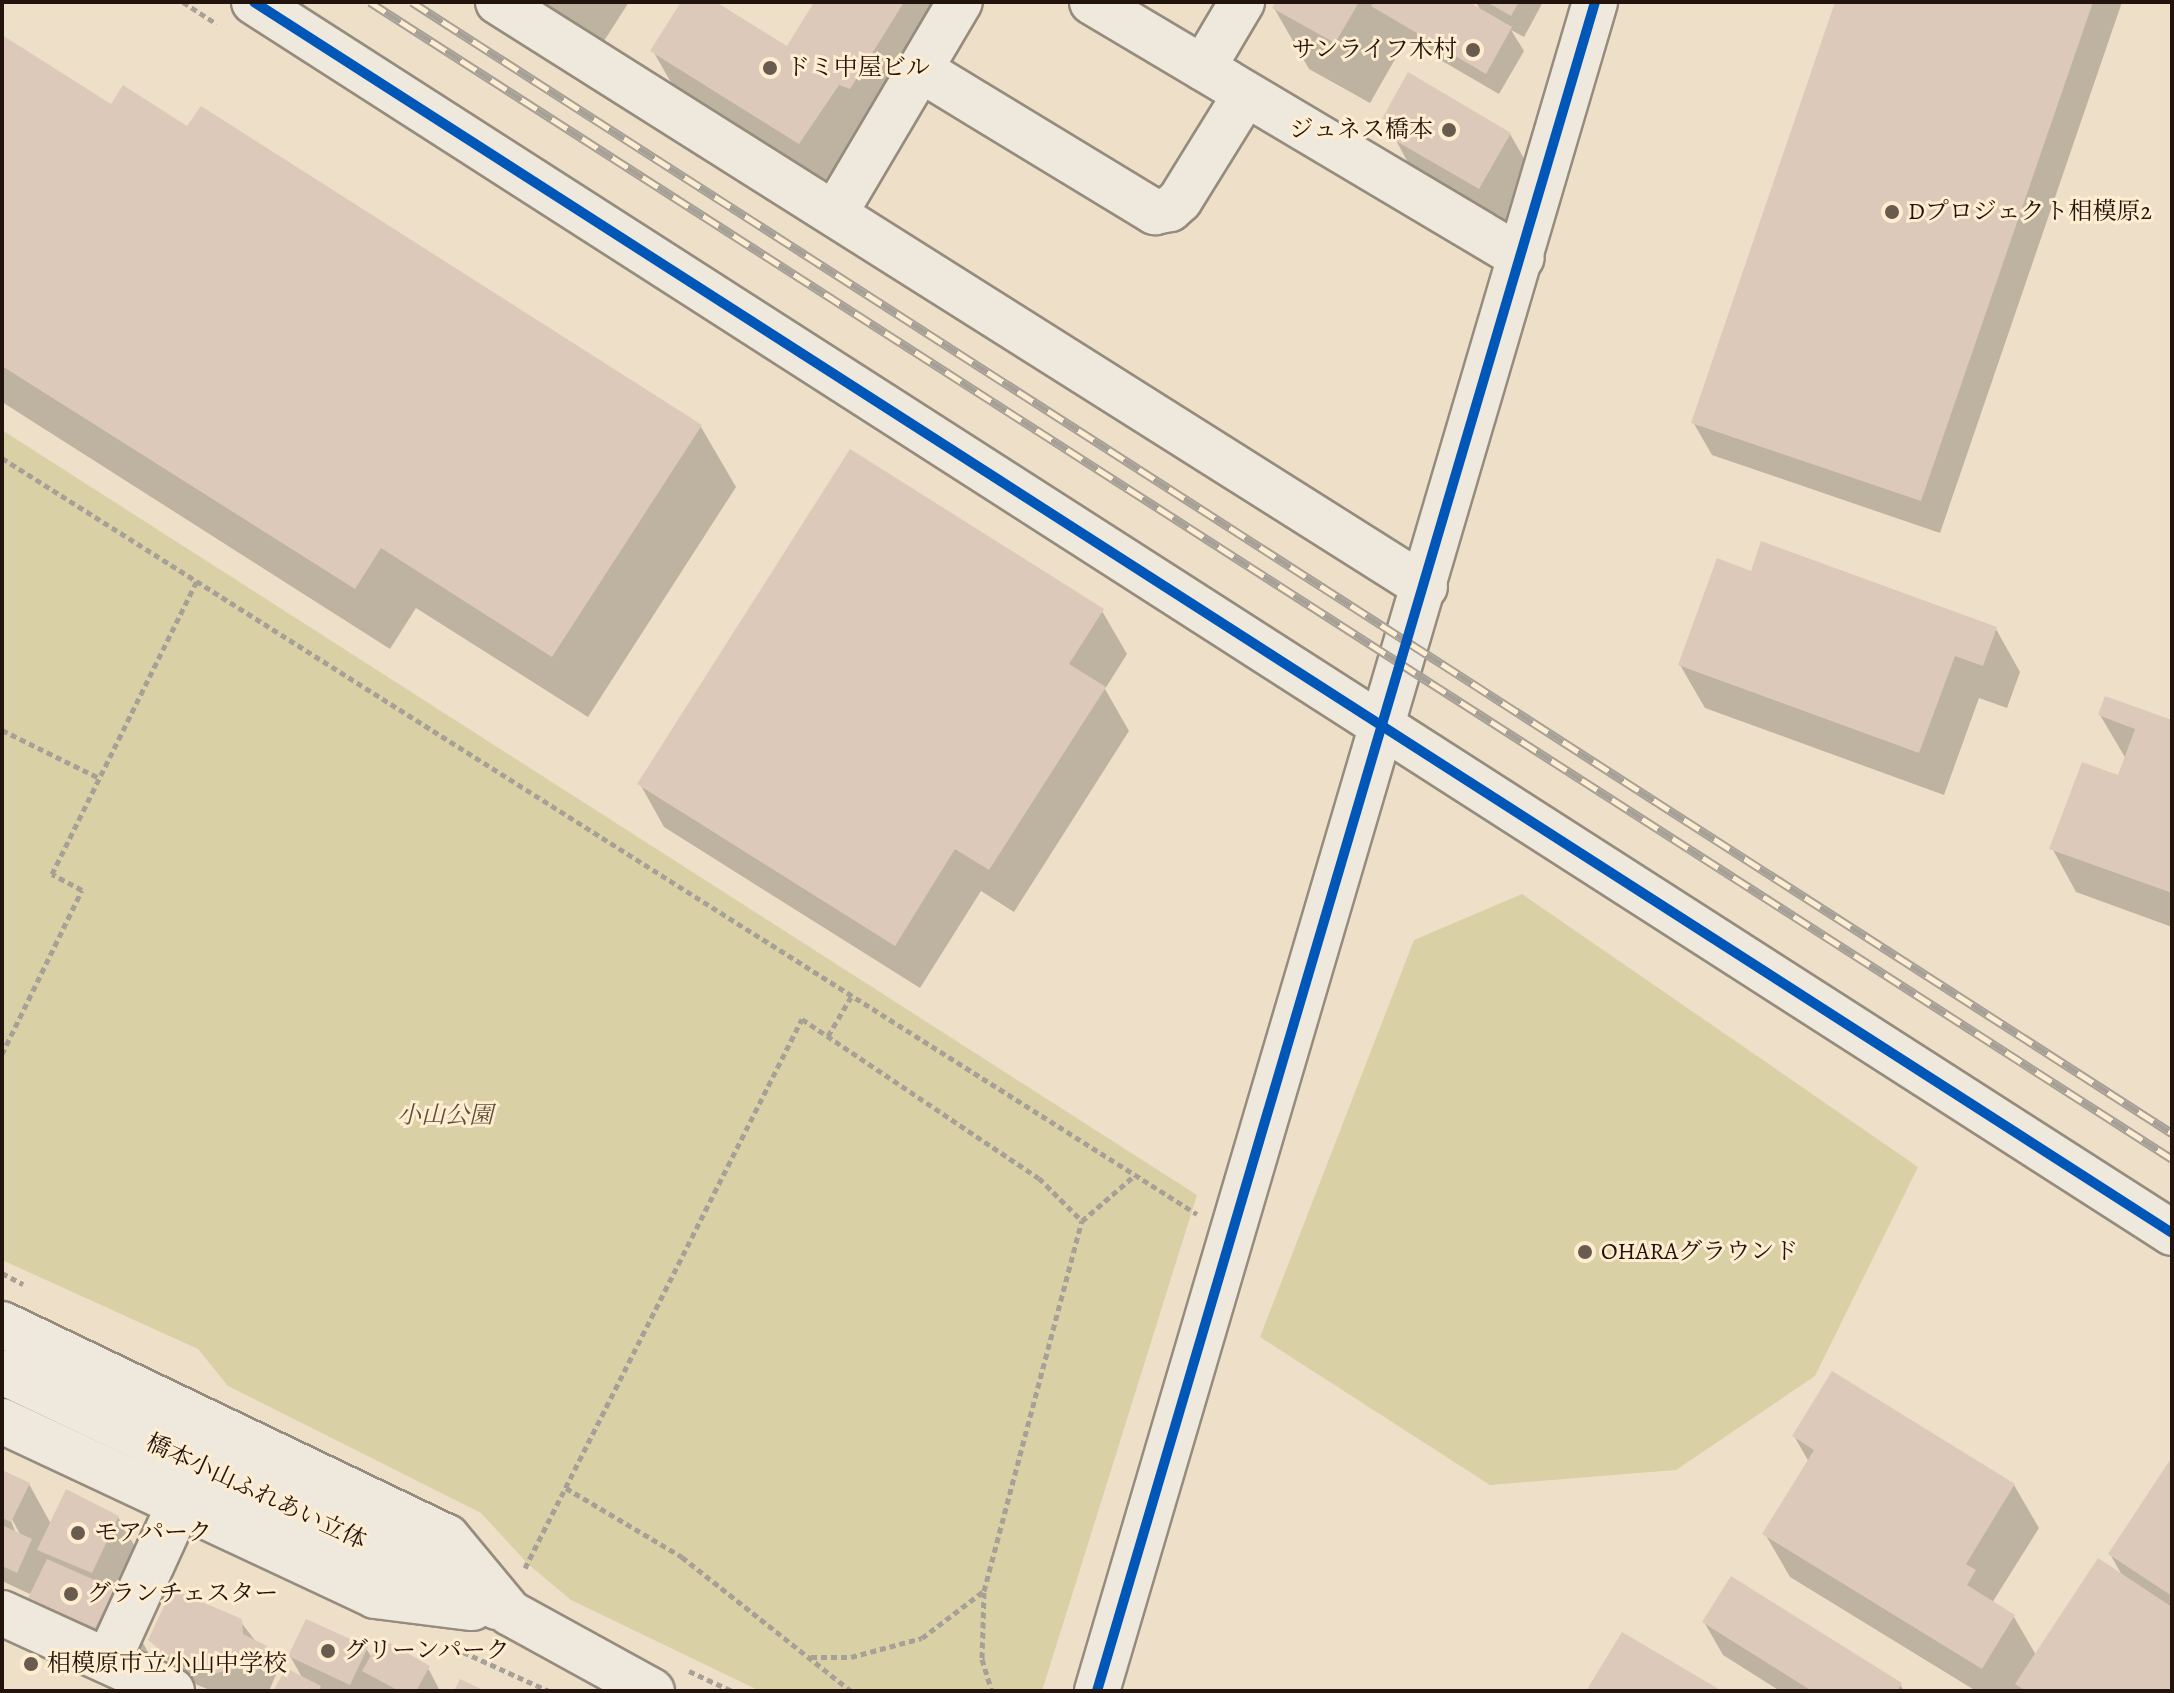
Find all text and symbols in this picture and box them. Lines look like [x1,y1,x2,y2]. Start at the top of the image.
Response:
place label: サンライフ木村 [1289,36,1457,64]
marker: サンライフ木村 [1464,41,1482,59]
place label: ドミ中屋ビル [786,54,930,82]
marker: ドミ中屋ビル [761,59,779,77]
place label: ジュネス橋本 [1289,116,1433,144]
marker: ジュネス橋本 [1440,121,1458,139]
place label: Dプロジェクト相模原2 [1908,198,2152,226]
marker: Dプロジェクト相模原2 [1883,203,1901,221]
park label: 小山公園 [397,1102,493,1130]
place label: OHARAグラウンド [1601,1238,1798,1266]
marker: OHARAグラウンド [1576,1243,1594,1261]
street label: 橋本小山ふれあい立体 [141,1428,371,1556]
place label: モアパーク [94,1519,214,1547]
marker: モアパーク [69,1524,87,1542]
place label: グランチェスター [87,1580,279,1608]
marker: グランチェスター [62,1585,80,1603]
place label: グリーンパーク [344,1637,512,1665]
marker: グリーンパーク [319,1642,337,1660]
place label: 相模原市立小山中学校 [47,1650,287,1678]
marker: 相模原市立小山中学校 [22,1655,40,1673]

